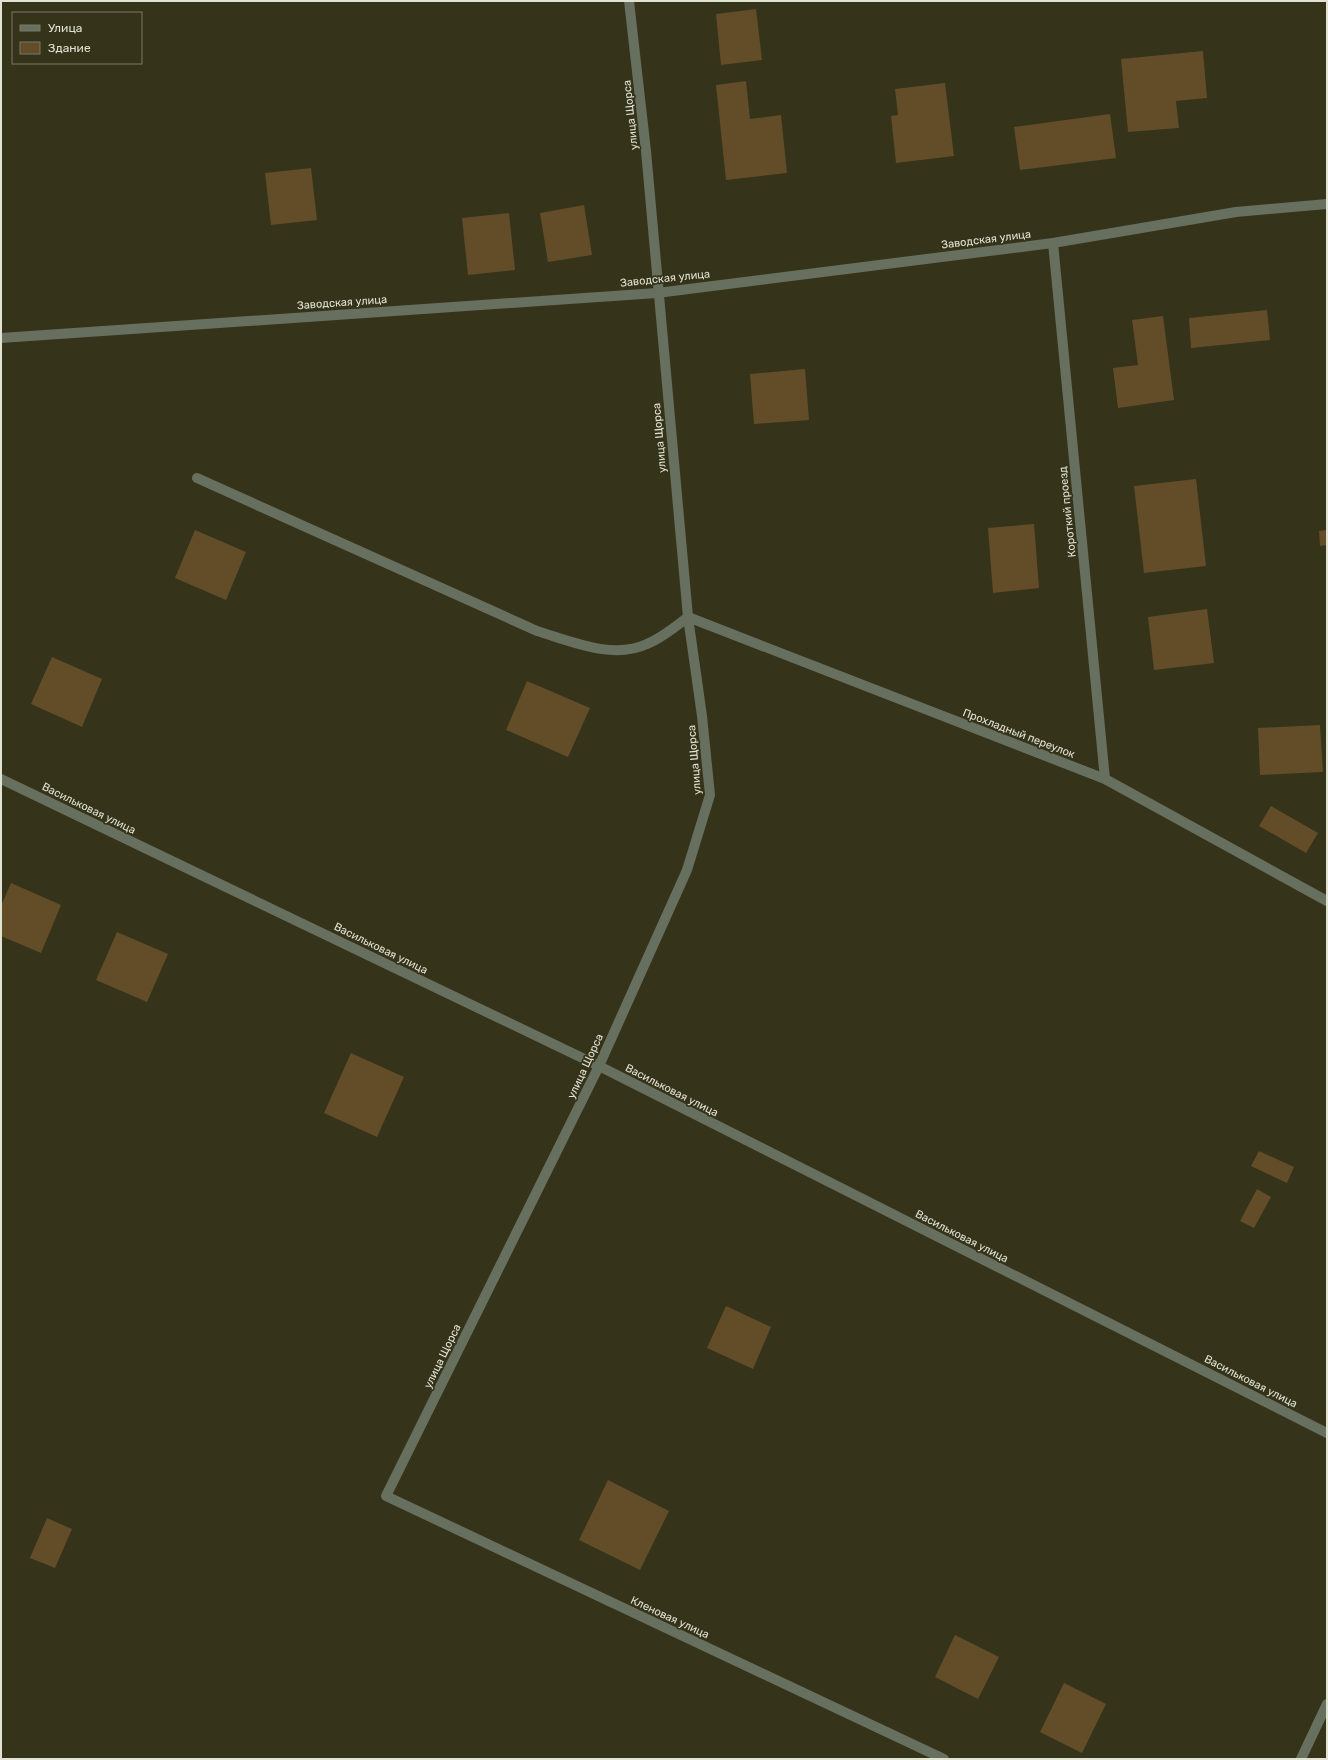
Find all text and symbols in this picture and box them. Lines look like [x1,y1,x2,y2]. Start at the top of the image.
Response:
legend [12,12,142,64]
text: Улица [48,21,82,35]
text: Здание [48,41,91,55]
street label: улица Щорса [620,79,641,150]
street label: Заводская улица [940,228,1032,251]
street label: Заводская улица [619,267,711,290]
street label: Заводская улица [297,293,388,312]
street label: улица Щорса [650,402,669,473]
street label: Короткий проезд [1056,465,1079,558]
street label: Прохладный переулок [961,706,1077,761]
street label: улица Щорса [685,724,704,795]
street label: Васильковая улица [40,780,138,837]
street label: Васильковая улица [332,920,430,977]
street label: улица Щорса [565,1032,606,1101]
street label: Васильковая улица [623,1061,720,1120]
street label: Васильковая улица [913,1207,1010,1266]
street label: улица Щорса [421,1322,464,1391]
street label: Васильковая улица [1202,1352,1299,1411]
street label: Кленовая улица [628,1594,711,1641]

